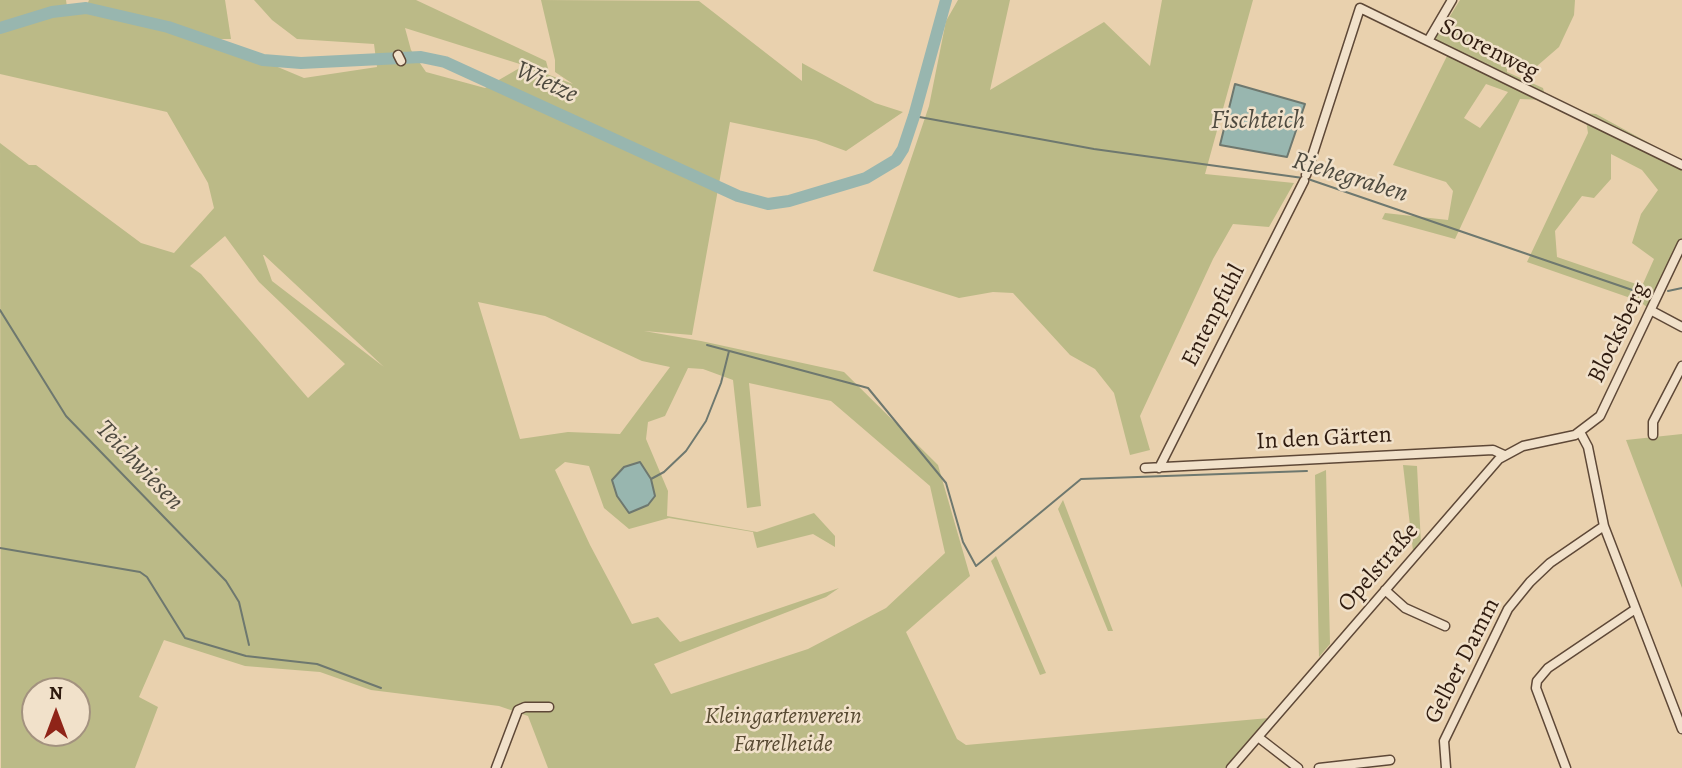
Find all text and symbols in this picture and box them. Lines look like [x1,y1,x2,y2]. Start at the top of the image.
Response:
street label: Soorenweg [1435,13,1543,87]
water label: Wietze [510,55,582,111]
water label: Fischteich [1211,106,1305,138]
water label: Riehegraben [1288,146,1412,210]
street label: Entenpfuhl [1176,260,1252,372]
street label: Blocksberg [1582,278,1656,388]
water label: Teichwiesen [88,414,190,518]
street label: In den Gärten [1255,421,1393,457]
street label: Opelstraße [1333,518,1425,618]
street label: Gelber Damm [1419,593,1507,729]
north arrow [21,677,91,747]
text: N [49,680,63,706]
park label: Kleingartenverein Farrelheide [704,703,862,759]

